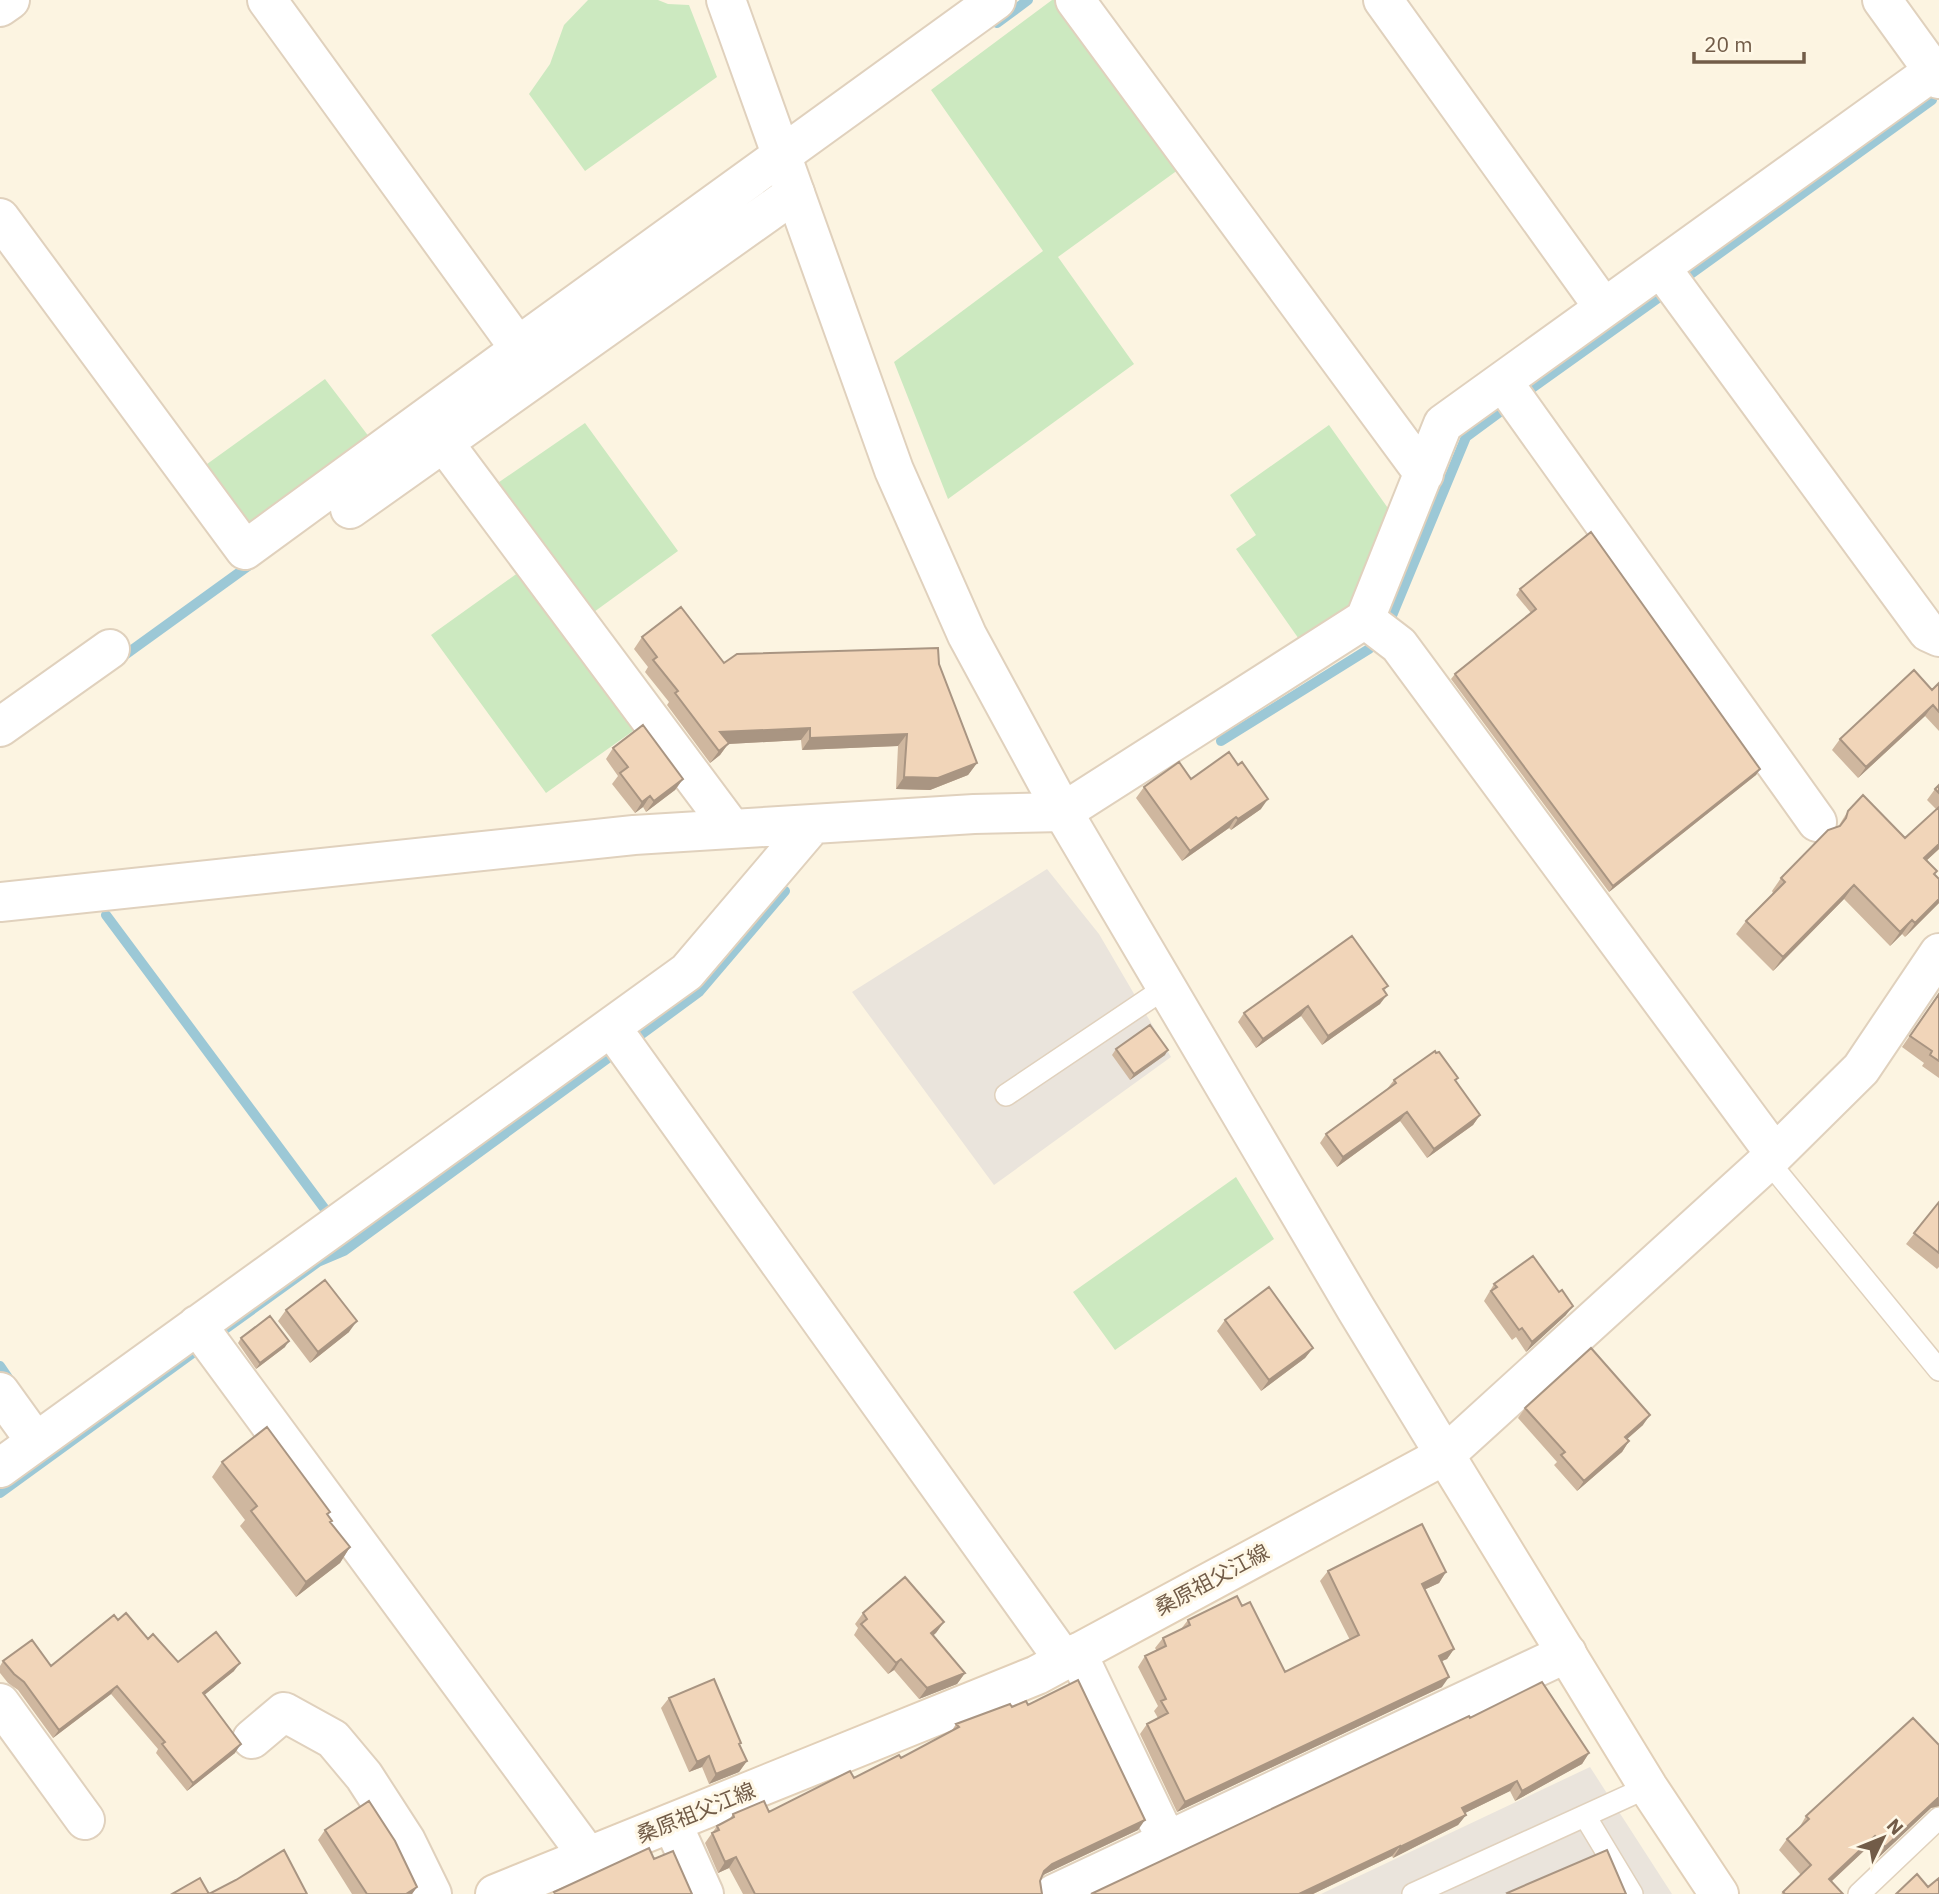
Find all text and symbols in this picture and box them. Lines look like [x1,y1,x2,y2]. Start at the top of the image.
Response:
scale bar [1694,21,1804,65]
text: 20 m [1704,30,1753,58]
street label: 桑原祖父江線 [1149,1537,1274,1621]
street label: 桑原祖父江線 [632,1775,759,1849]
north arrow [1848,1803,1918,1873]
text: N [1882,1813,1909,1840]

